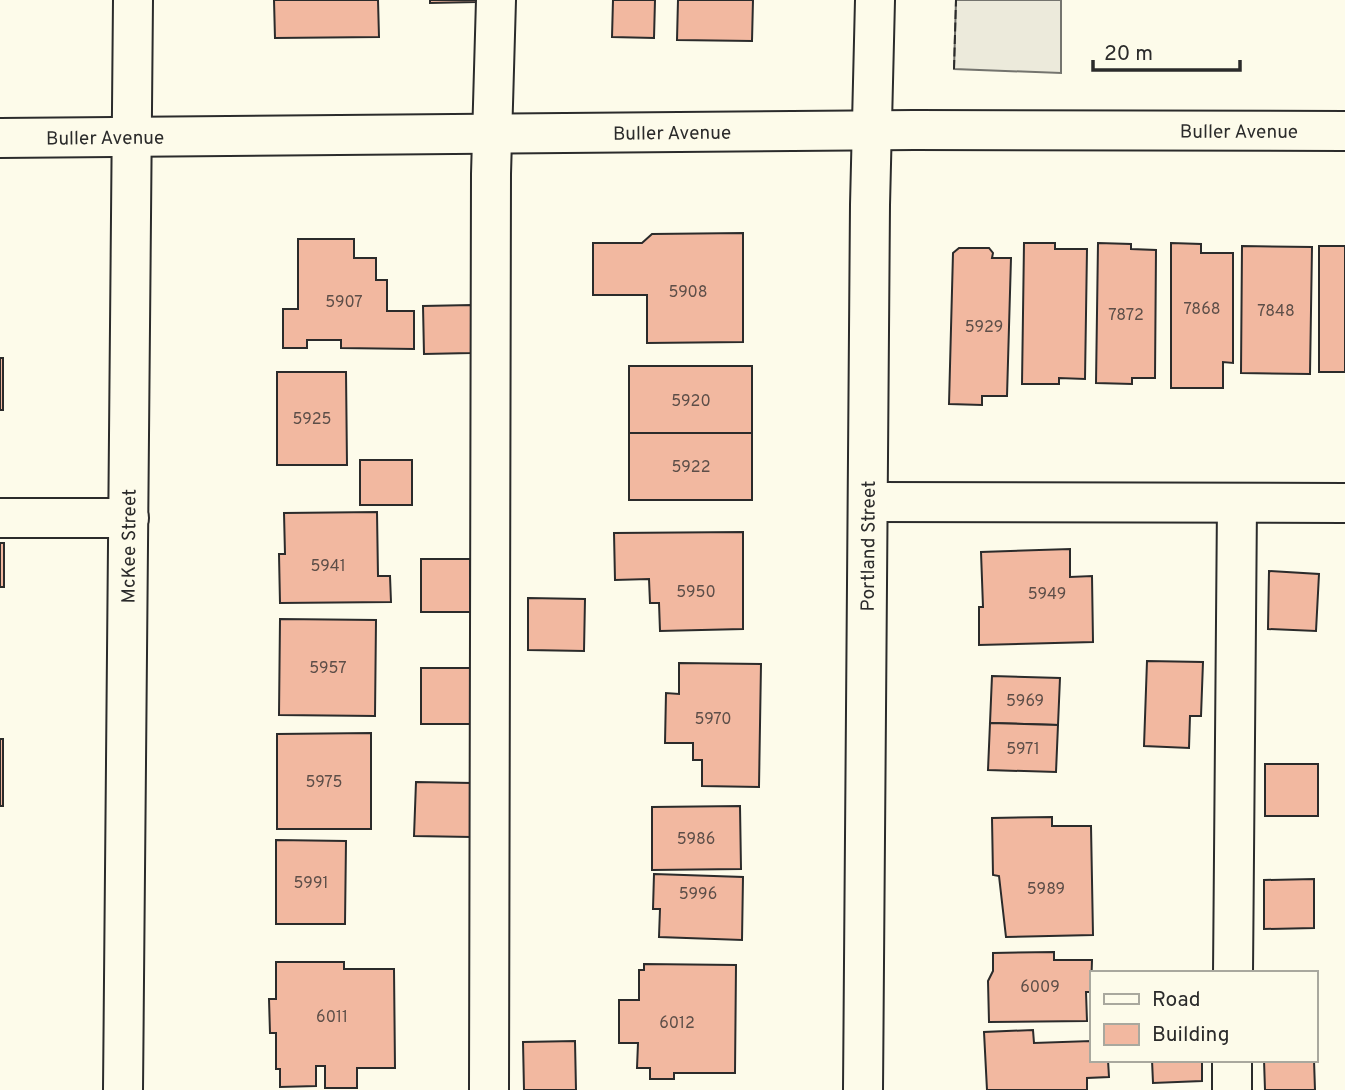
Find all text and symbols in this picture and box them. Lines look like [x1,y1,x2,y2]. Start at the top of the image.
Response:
scale bar [1093,28,1240,72]
text: 20 m [1104,41,1153,68]
street label: Buller Avenue [1180,121,1298,145]
street label: Buller Avenue [613,122,731,147]
street label: Buller Avenue [46,127,164,152]
house number: 5908 [668,283,708,303]
house number: 5907 [325,293,363,313]
house number: 7868 [1184,300,1220,320]
house number: 7848 [1257,302,1295,322]
house number: 7872 [1108,306,1144,326]
house number: 5929 [965,318,1003,338]
house number: 5920 [671,392,711,412]
house number: 5925 [292,410,332,430]
house number: 5922 [672,458,710,478]
street label: Portland Street [857,481,882,612]
street label: McKee Street [117,489,143,603]
house number: 5941 [310,557,346,577]
house number: 5950 [676,583,716,603]
house number: 5949 [1028,585,1066,605]
house number: 5957 [309,659,347,679]
house number: 5969 [1006,692,1044,712]
house number: 5970 [695,710,732,730]
house number: 5971 [1006,740,1040,760]
house number: 5975 [305,773,343,793]
house number: 5986 [677,830,715,850]
house number: 5991 [294,874,328,894]
house number: 5989 [1027,880,1065,900]
house number: 5996 [679,885,717,905]
legend [1090,971,1317,1062]
house number: 6009 [1020,978,1060,998]
text: Road [1152,987,1201,1014]
house number: 6011 [316,1008,348,1028]
house number: 6012 [659,1014,695,1034]
text: Building [1152,1022,1230,1049]

